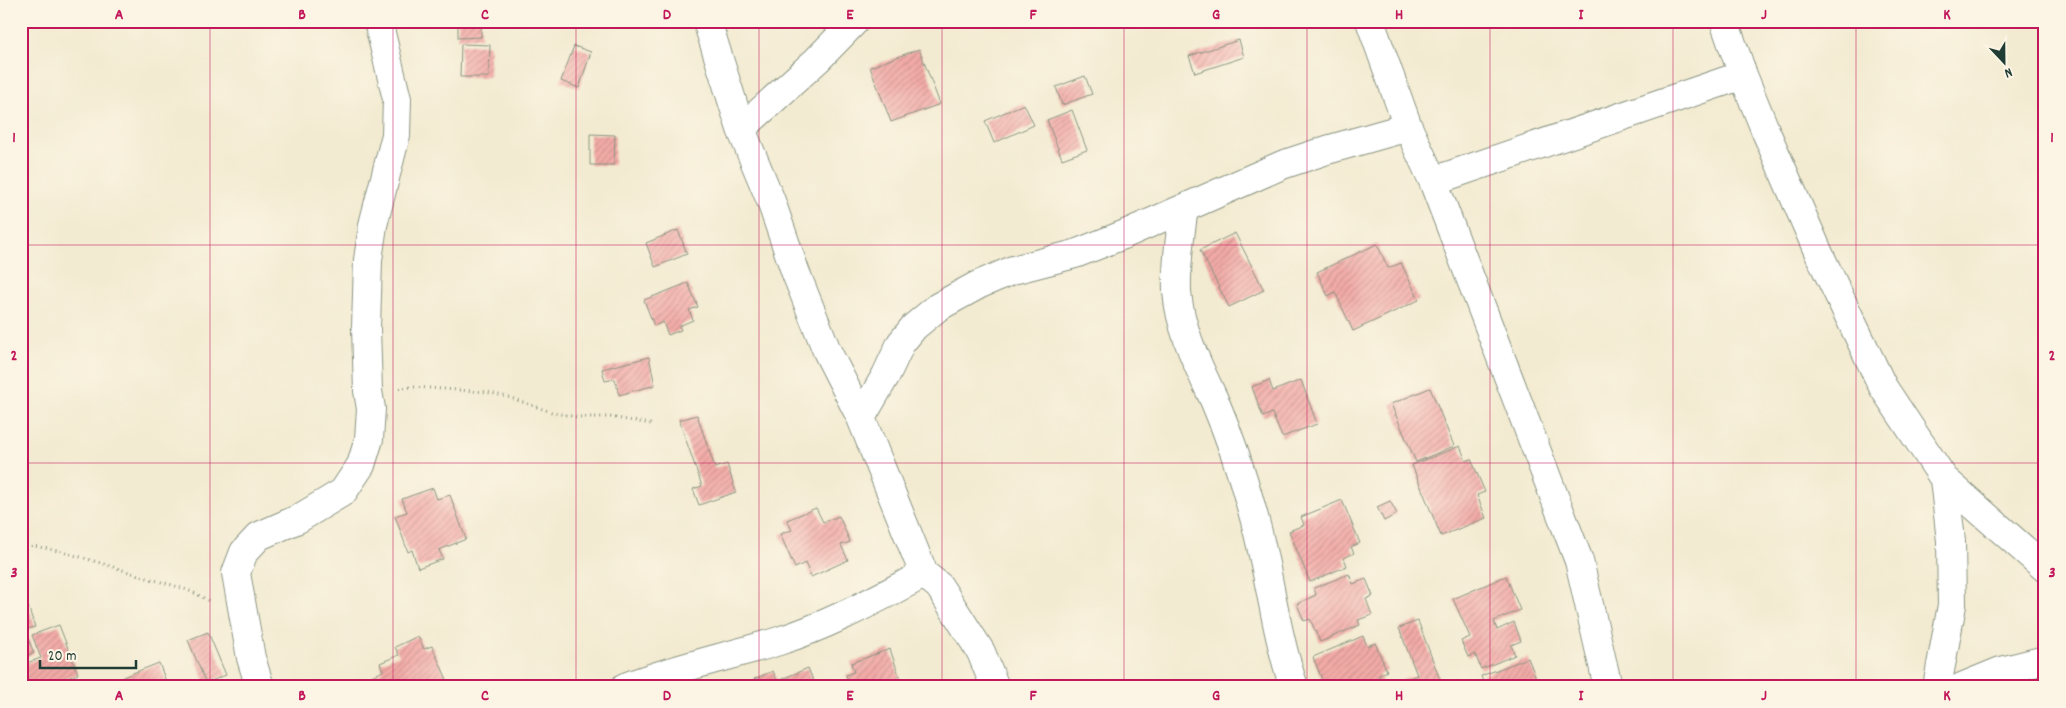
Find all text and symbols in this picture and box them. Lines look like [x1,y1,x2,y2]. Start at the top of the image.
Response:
text: A [115,4,124,27]
text: B [298,4,306,27]
text: C [481,4,489,27]
text: D [663,4,672,27]
text: E [846,4,854,27]
text: F [1029,4,1037,27]
text: G [1212,4,1220,27]
text: H [1395,4,1403,27]
text: I [1579,4,1585,27]
text: J [1761,4,1767,27]
text: K [1943,4,1951,27]
north arrow [1978,38,2028,88]
text: N [2001,62,2015,83]
text: 1 [12,127,16,150]
text: 1 [2050,127,2054,150]
text: 2 [11,345,18,368]
text: 2 [2049,345,2056,368]
text: 3 [10,562,18,585]
text: 3 [2048,562,2056,585]
scale bar [40,638,136,670]
text: 20 m [48,646,76,668]
text: A [115,685,124,708]
text: B [298,685,306,708]
text: C [481,685,489,708]
text: D [663,685,672,708]
text: E [846,685,854,708]
text: F [1029,685,1037,708]
text: G [1212,685,1220,708]
text: H [1395,685,1403,708]
text: I [1579,685,1585,708]
text: J [1761,685,1767,708]
text: K [1943,685,1951,708]

